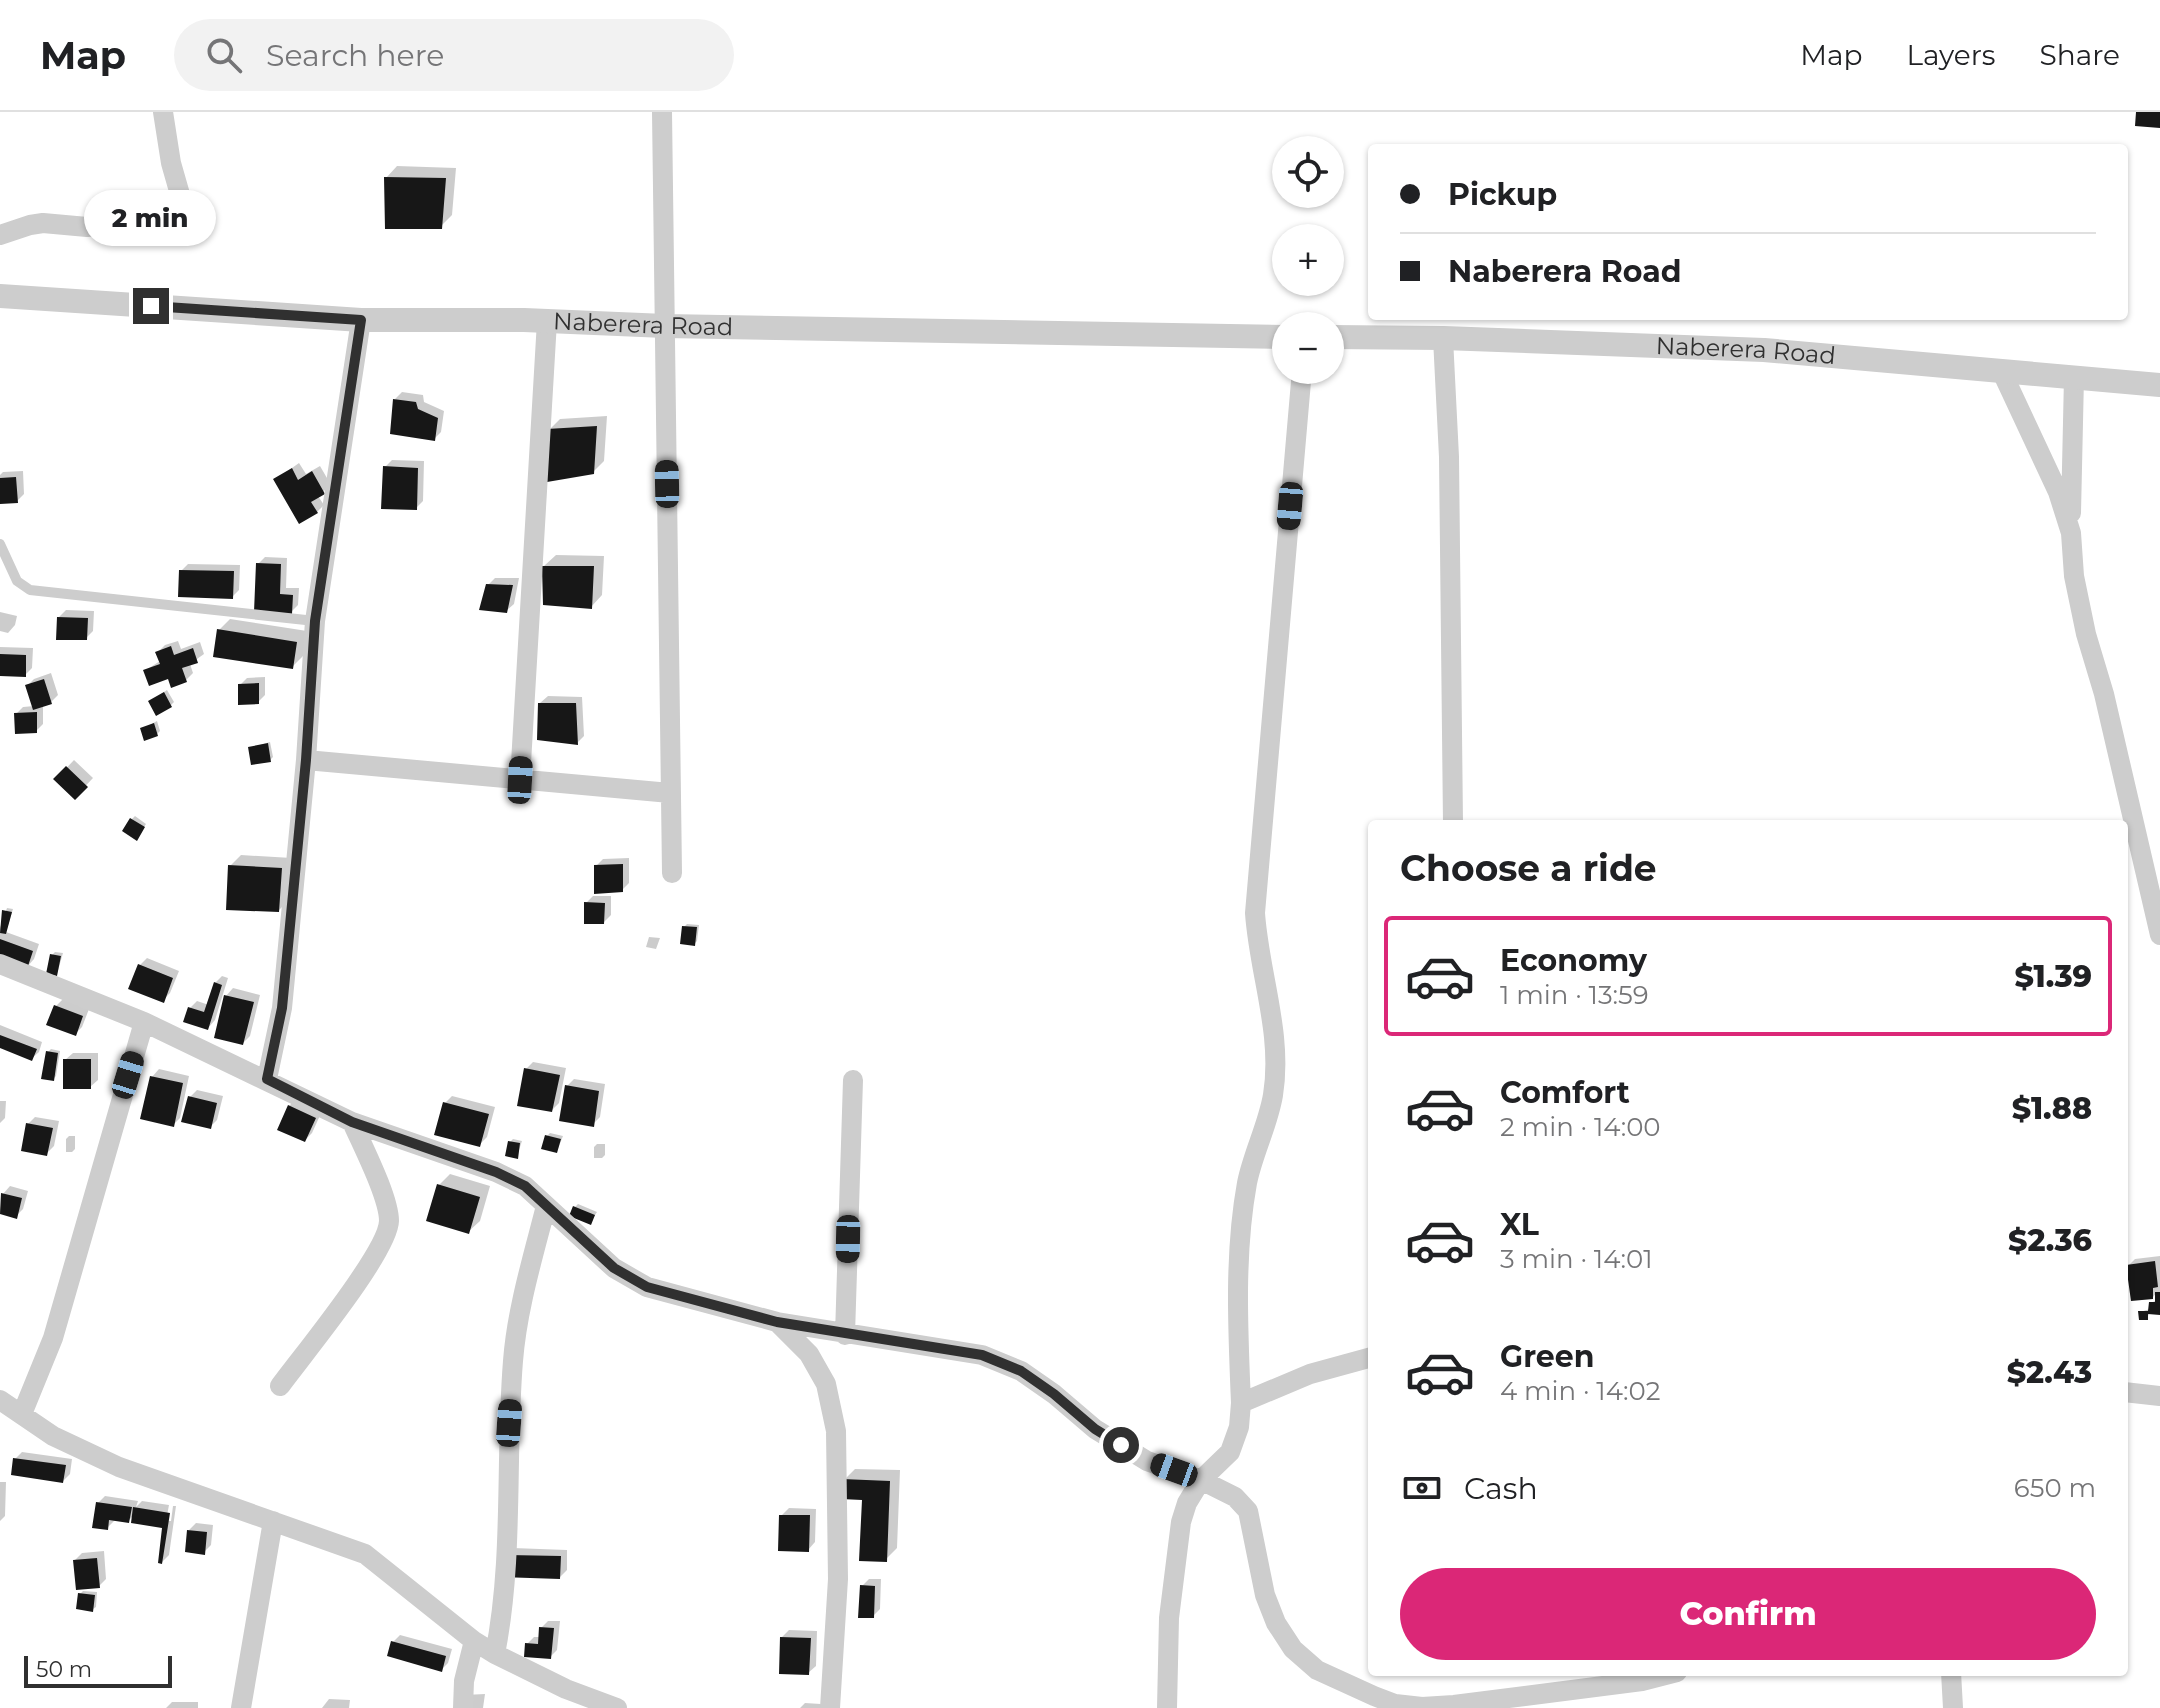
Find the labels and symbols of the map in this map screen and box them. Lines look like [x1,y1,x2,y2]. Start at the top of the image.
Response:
callout: 2 min [85,190,217,246]
route end [133,288,169,324]
street label: Naberera Road [552,306,733,341]
street label: Naberera Road [1655,331,1837,370]
car [655,460,679,508]
car [1276,481,1304,531]
car [507,755,533,805]
car [110,1049,146,1101]
car [836,1215,860,1263]
car [495,1398,523,1448]
route start [1103,1427,1139,1463]
car [1147,1451,1201,1489]
scale bar [24,1652,172,1688]

